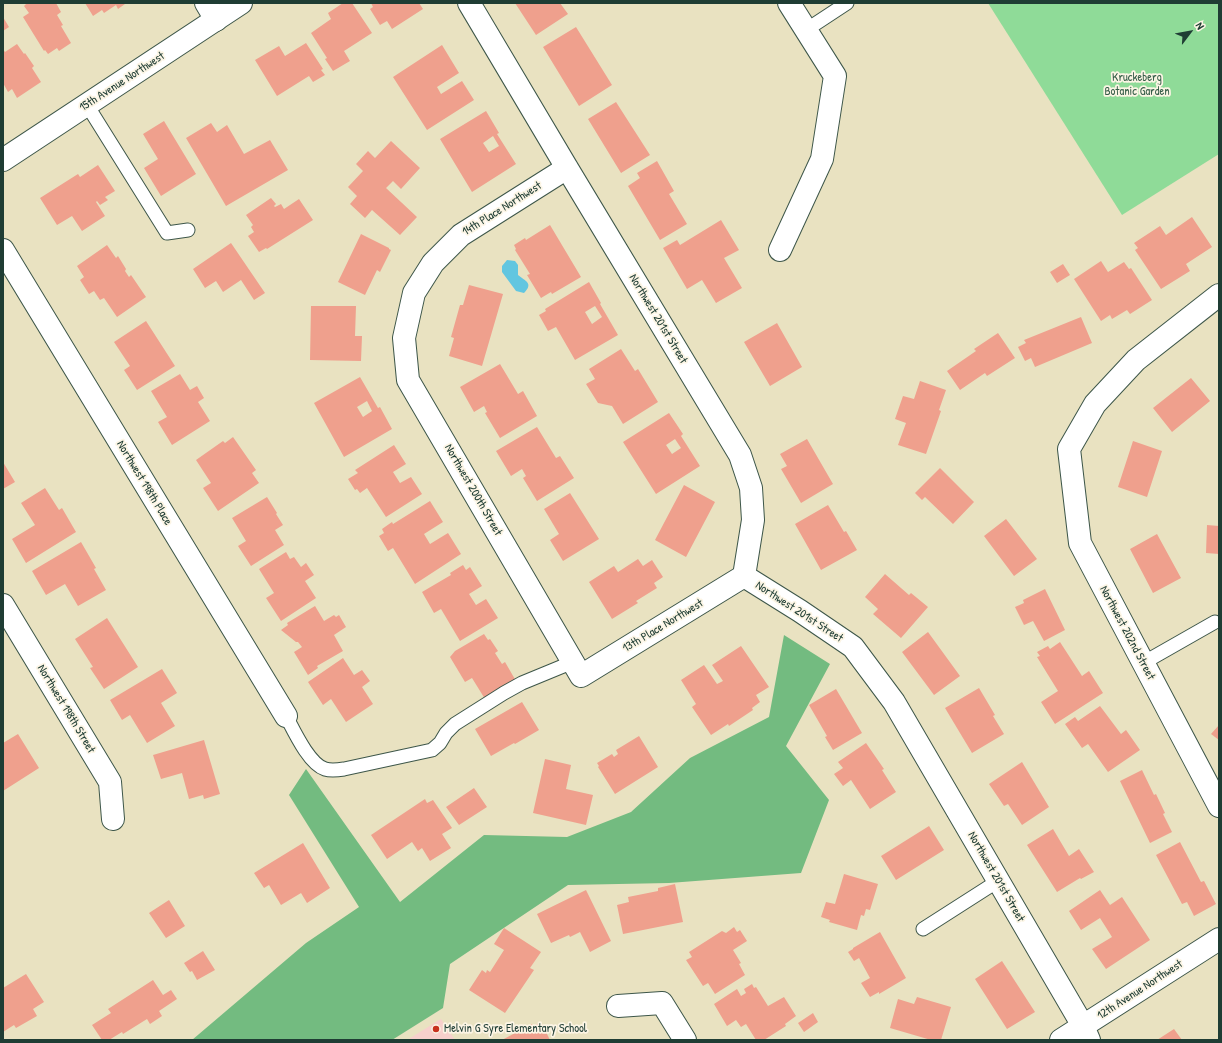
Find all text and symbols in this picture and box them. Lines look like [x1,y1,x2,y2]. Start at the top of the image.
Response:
north arrow [1170,12,1210,52]
text: N [1193,19,1208,32]
street label: 15th Avenue Northwest [77,49,167,115]
park label: Kruckeberg Botanic Garden [1104,71,1170,99]
street label: 14th Place Northwest [460,179,544,239]
street label: Northwest 201st Street [626,272,690,366]
street label: Northwest 198th Place [113,438,175,528]
street label: Northwest 200th Street [441,442,505,538]
street label: Northwest 201st Street [752,578,846,646]
street label: Northwest 202nd Street [1096,584,1158,682]
street label: 13th Place Northwest [620,596,706,656]
street label: Northwest 198th Street [34,662,98,756]
street label: Northwest 201st Street [964,829,1028,925]
street label: 12th Avenue Northwest [1094,957,1186,1023]
place label: Melvin G Syre Elementary School [444,1022,587,1036]
marker: Melvin G Syre Elementary School [431,1024,441,1034]

